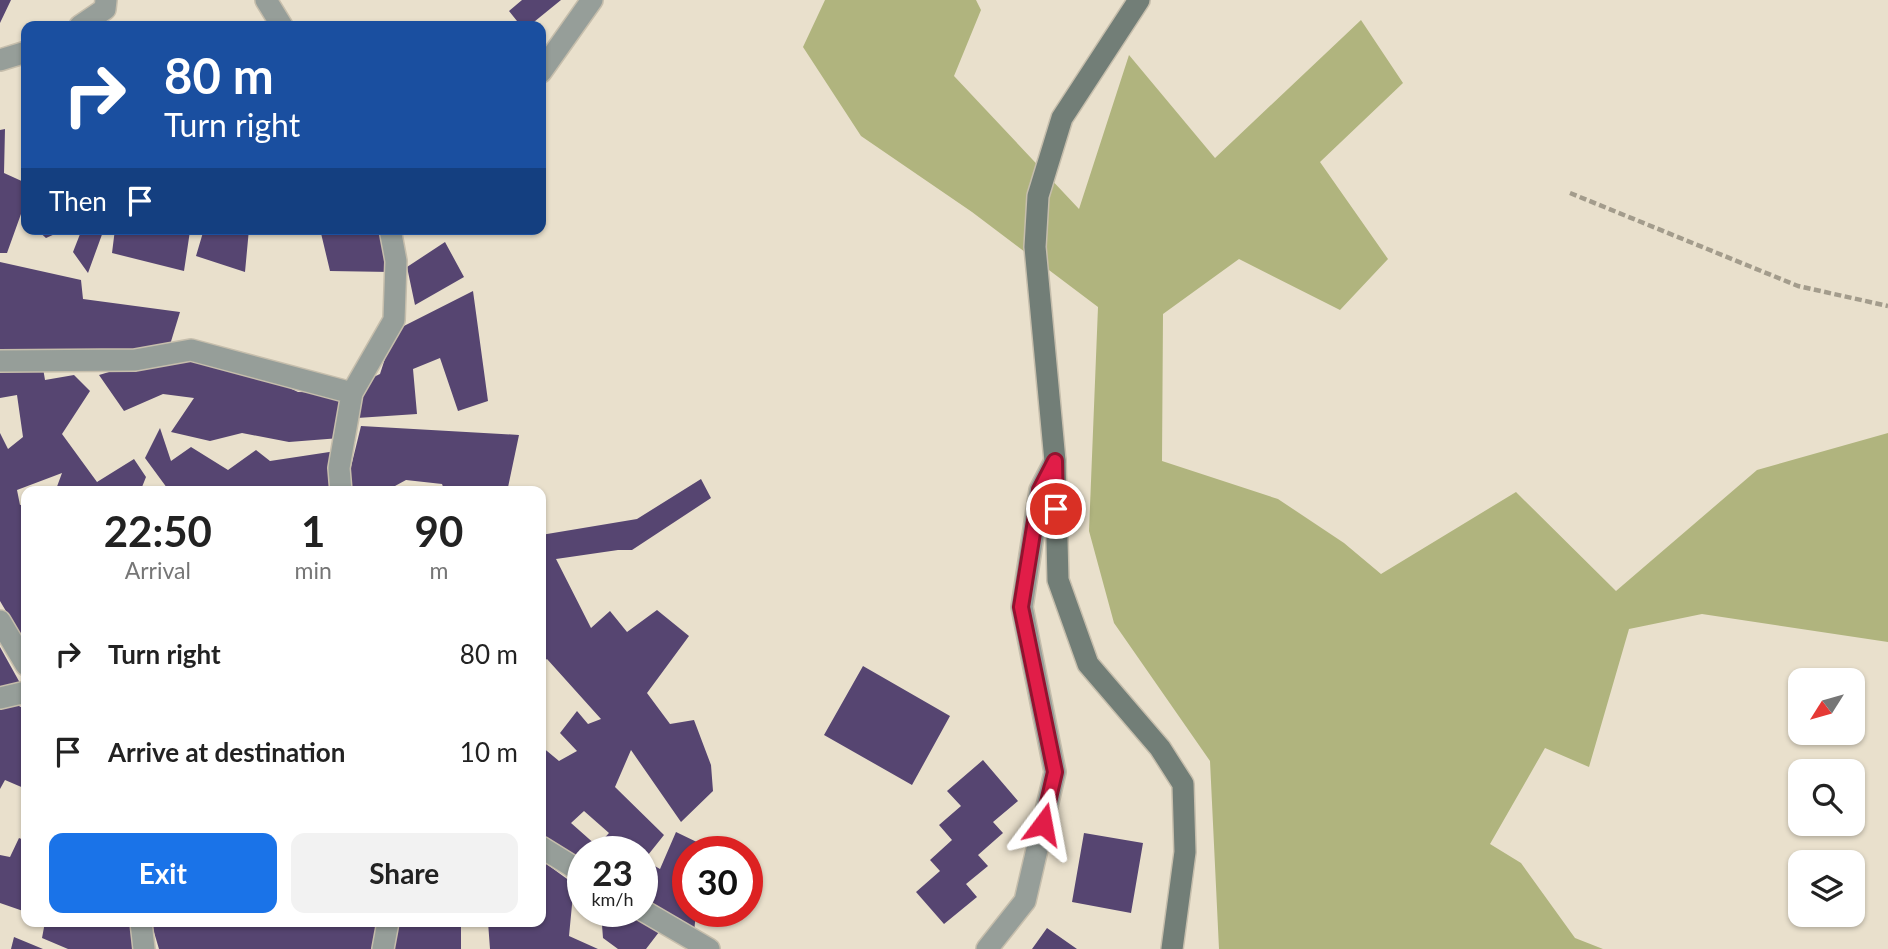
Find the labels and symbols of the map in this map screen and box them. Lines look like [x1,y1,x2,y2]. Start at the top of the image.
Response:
pin [1026,479,1086,539]
north arrow [1788,668,1866,746]
position arrow [1006,787,1080,861]
speed limit sign: 30 [672,836,763,927]

